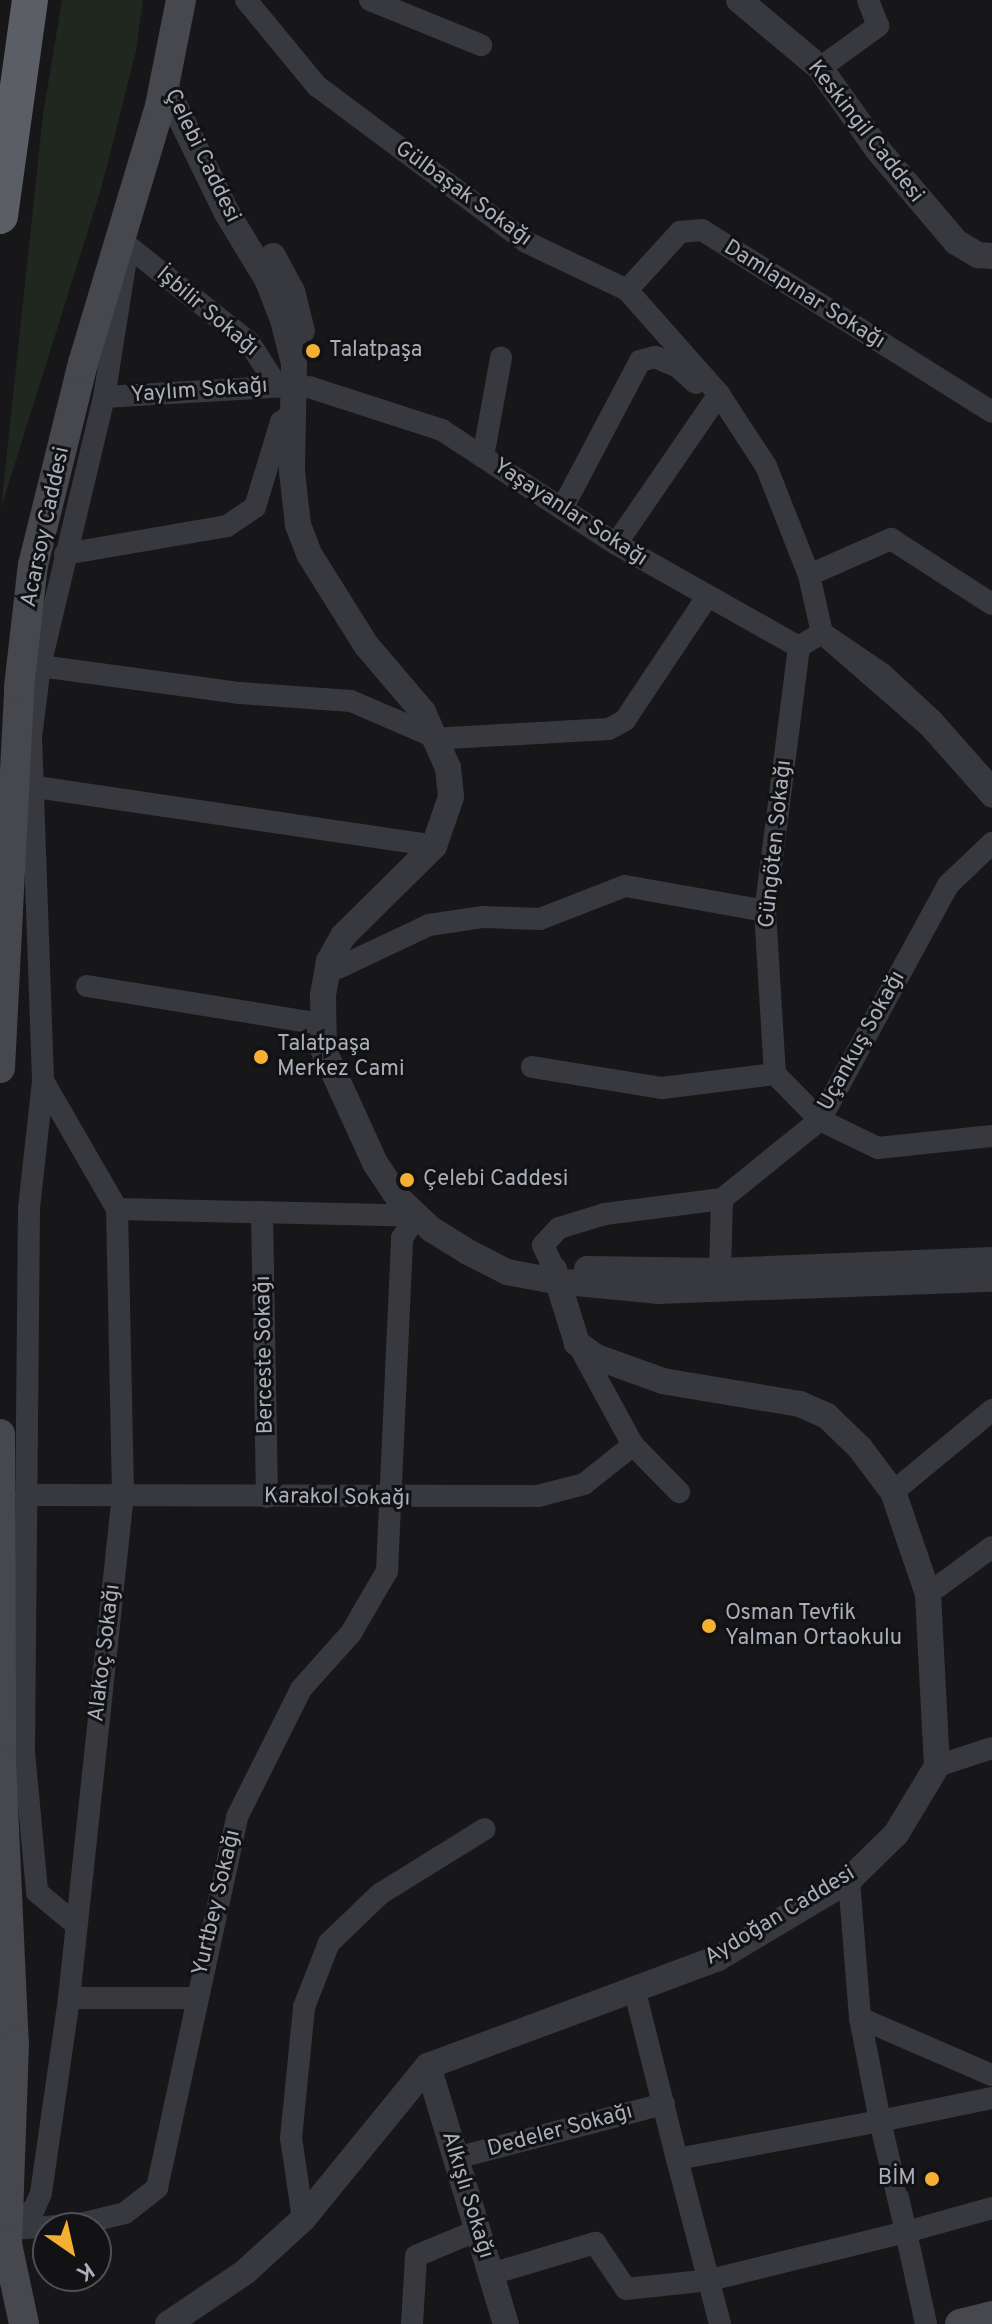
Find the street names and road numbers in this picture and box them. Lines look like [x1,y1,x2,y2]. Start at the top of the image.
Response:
street label: Keskingil Caddesi [801,56,929,208]
street label: Çelebi Caddesi [158,85,246,227]
street label: Gülbaşak Sokağı [390,136,536,252]
street label: Damlapınar Sokağı [719,235,889,355]
street label: İşbilir Sokağı [151,262,263,362]
street label: Yaylım Sokağı [130,373,268,409]
street label: Acarsoy Caddesi [16,444,76,610]
street label: Yaşayanlar Sokağı [488,453,652,573]
street label: Güngöten Sokağı [754,759,798,929]
street label: Uçankuş Sokağı [813,967,911,1115]
street label: Berceste Sokağı [250,1275,280,1435]
street label: Karakol Sokağı [264,1484,410,1512]
street label: Alakoç Sokağı [83,1583,127,1723]
street label: Yurtbey Sokağı [187,1827,247,1979]
street label: Aydoğan Caddesi [700,1861,860,1971]
street label: Dedeler Sokağı [485,2099,635,2163]
street label: Alkışlı Sokağı [435,2128,499,2262]

